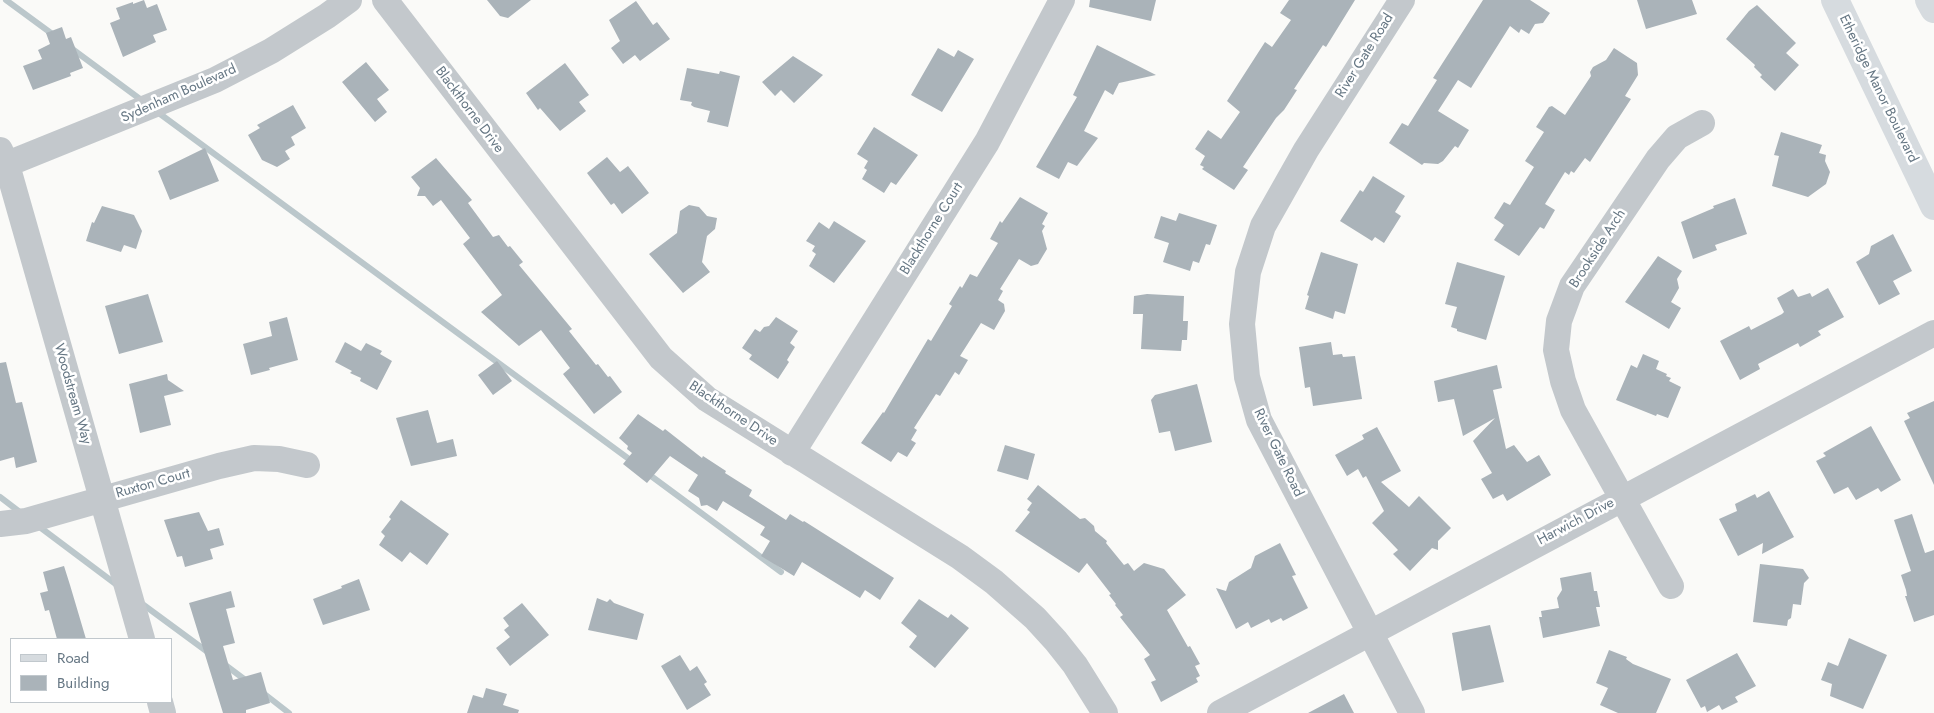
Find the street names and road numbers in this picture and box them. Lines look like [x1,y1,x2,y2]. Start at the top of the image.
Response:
street label: River Gate Road [1332,11,1398,101]
street label: Etheridge Manor Boulevard [1835,12,1921,166]
street label: Sydenham Boulevard [119,61,239,127]
street label: Blackthorne Drive [431,64,507,156]
street label: Blackthorne Court [897,180,967,278]
street label: Brookside Arch [1566,207,1630,291]
street label: Woodstream Way [50,342,94,446]
street label: Blackthorne Drive [685,378,781,450]
street label: River Gate Road [1249,406,1307,500]
street label: Ruxton Court [114,465,192,503]
street label: Harwich Drive [1535,495,1617,549]

